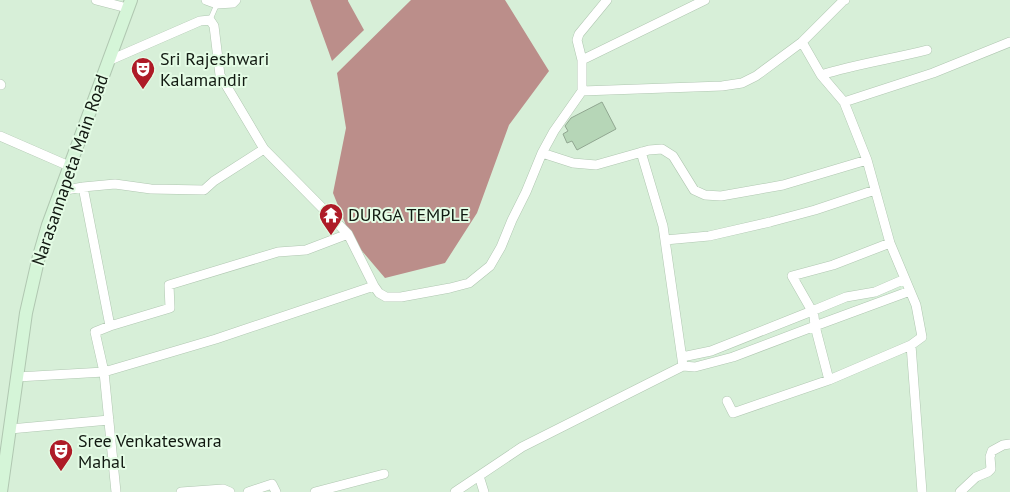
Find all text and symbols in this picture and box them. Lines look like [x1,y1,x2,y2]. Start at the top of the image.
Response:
place label: Sri Rajeshwari Kalamandir [160,47,269,91]
theatre icon: Sri Rajeshwari Kalamandir [130,56,156,90]
street label: Narasannapeta Main Road [26,71,113,268]
temple icon: DURGA TEMPLE [318,202,344,236]
place label: DURGA TEMPLE [348,203,469,226]
place label: Sree Venkateswara Mahal [78,429,222,473]
theatre icon: Sree Venkateswara Mahal [48,438,74,472]

